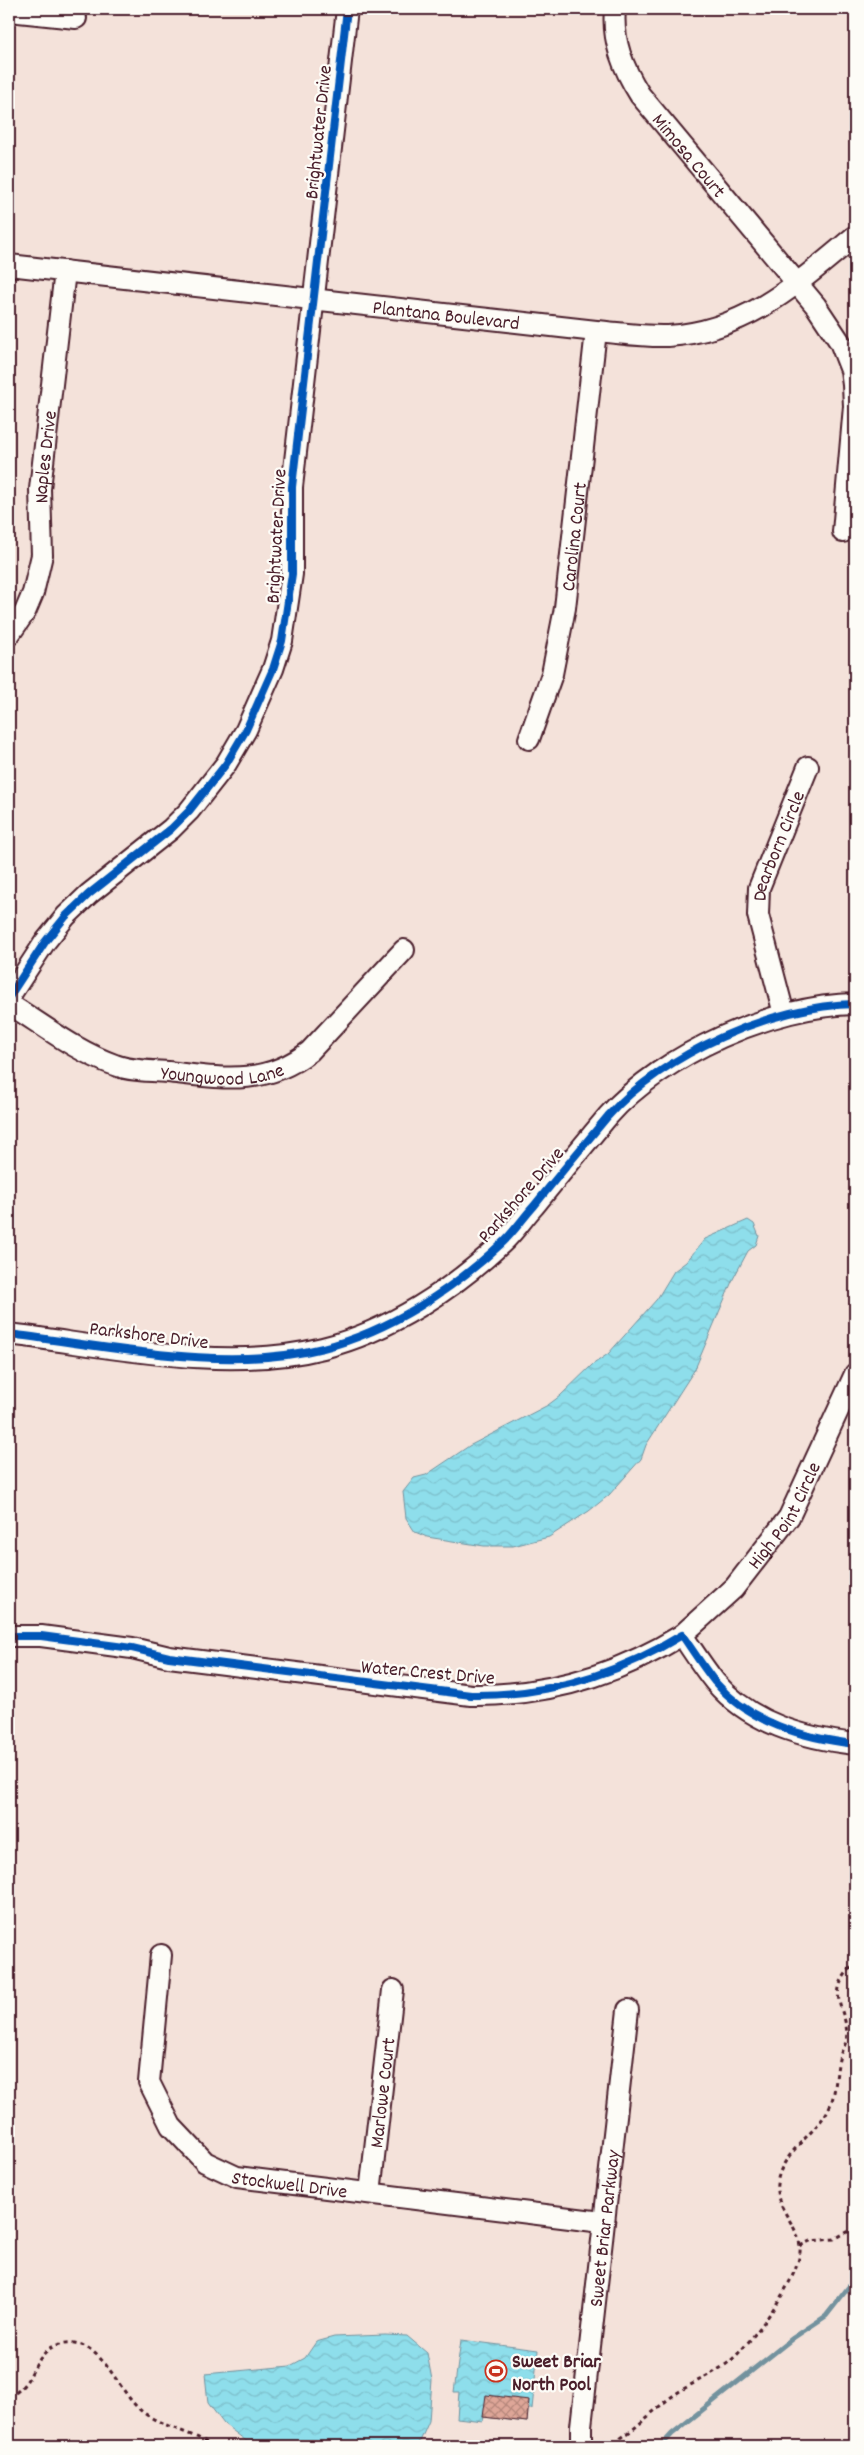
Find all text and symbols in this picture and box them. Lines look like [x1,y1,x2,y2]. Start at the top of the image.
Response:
street label: Brightwater Drive [299,64,341,201]
street label: Mimosa Court [644,108,731,205]
street label: Plantana Boulevard [371,295,521,339]
street label: Naples Drive [29,409,66,504]
street label: Brightwater Drive [260,468,296,604]
street label: Carolina Court [556,481,596,593]
street label: Dearborn Circle [748,787,814,902]
street label: Youngwood Lane [160,1057,289,1095]
street label: Parkshore Drive [472,1141,572,1250]
street label: Parkshore Drive [87,1316,210,1358]
street label: High Point Circle [742,1458,830,1576]
street label: Water Crest Drive [360,1654,496,1694]
street label: Marlowe Court [364,2036,404,2150]
street label: Sweet Briar Parkway [584,2148,629,2309]
street label: Stockwell Drive [226,2165,349,2208]
place label: Sweet Briar North Pool [512,2349,601,2400]
sports icon: Sweet Briar North Pool [484,2359,508,2383]

